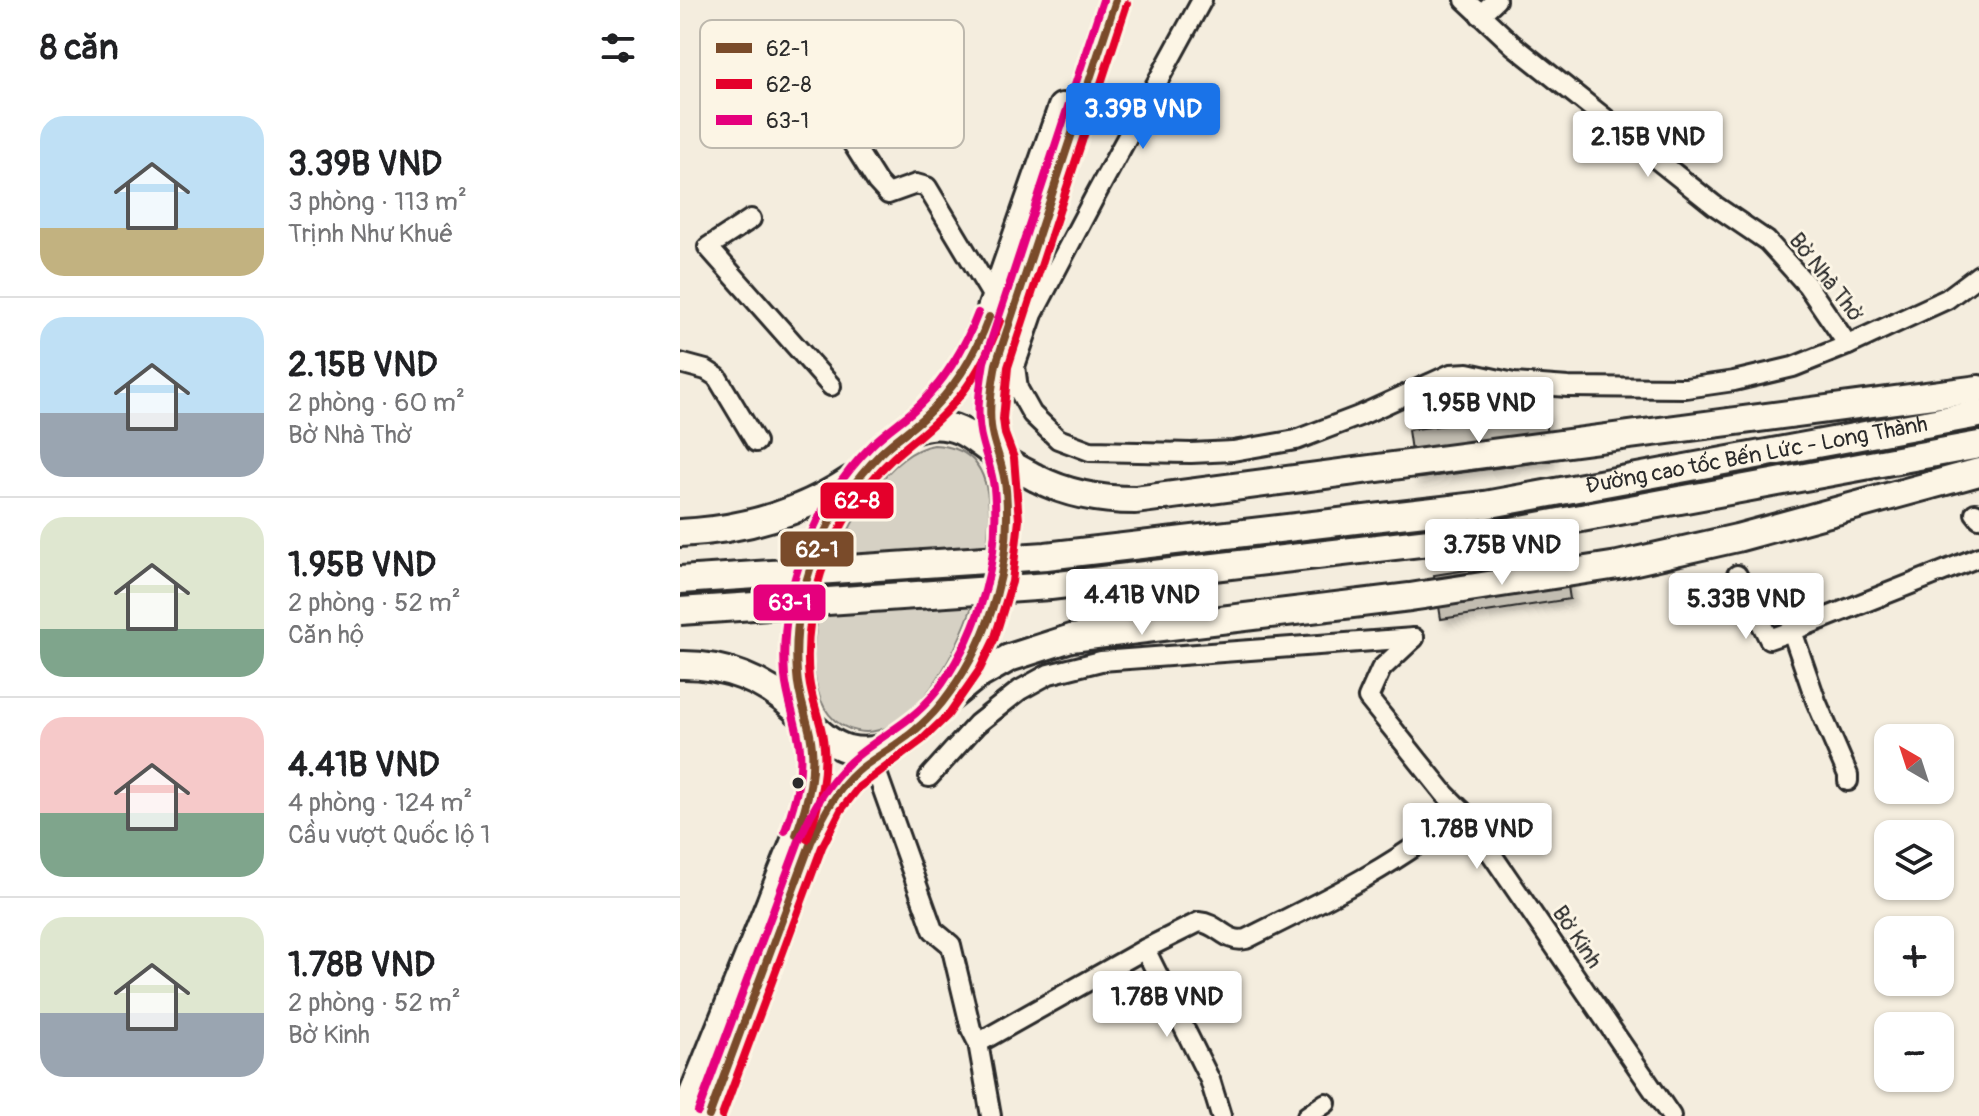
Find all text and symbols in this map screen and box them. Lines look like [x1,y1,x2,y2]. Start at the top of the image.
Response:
legend [700,20,964,148]
icon: filters [596,26,640,70]
text: 8 căn [40,27,119,70]
text: 62-1 [766,35,809,63]
text: 62-8 [766,71,812,99]
pin: 3.39B VND [1051,83,1235,151]
text: 3.39B VND [1084,93,1202,125]
text: 63-1 [766,107,809,135]
pin: 2.15B VND [1556,111,1740,179]
text: 2.15B VND [1591,121,1705,153]
text: 3.39B VND [288,143,442,186]
icon: home [104,148,200,244]
text: 3 phòng · 113 m² [288,186,467,218]
text: Trịnh Như Khuê [288,218,453,250]
street label: Bờ Nhà Thờ [1783,227,1870,327]
text: 2.15B VND [288,344,437,387]
icon: home [104,349,200,445]
pin: 1.95B VND [1387,377,1571,445]
text: 2 phòng · 60 m² [288,387,465,419]
text: 1.95B VND [1422,387,1536,419]
street label: Đường cao tốc Bến Lức - Long Thành [1583,410,1930,500]
text: Bờ Nhà Thờ [288,419,412,451]
line badge: 62-8 [819,481,895,520]
text: 62-8 [834,487,880,515]
pin: 3.75B VND [1410,519,1594,587]
text: 3.75B VND [1443,529,1561,561]
line badge: 62-1 [779,530,855,568]
text: 62-1 [795,536,839,564]
text: 1.95B VND [288,544,436,587]
icon: home [104,549,200,645]
pin: 4.41B VND [1050,569,1234,637]
pin: 5.33B VND [1654,573,1838,641]
text: 4.41B VND [1084,579,1200,611]
line badge: 63-1 [752,583,827,622]
text: 5.33B VND [1687,583,1805,615]
text: 2 phòng · 52 m² [288,587,461,619]
text: 63-1 [768,589,812,617]
text: Căn hộ [288,619,364,651]
north arrow [1874,724,1954,804]
map controls [1874,724,1954,1092]
text: 4.41B VND [288,744,439,787]
icon: home [104,749,200,845]
unlabelled marker [790,775,806,791]
text: 4 phòng · 124 m² [288,787,472,819]
pin: 1.78B VND [1385,803,1569,871]
text: 1.78B VND [1421,813,1533,845]
text: Cầu vượt Quốc lộ 1 [288,819,491,851]
button: layers [1874,820,1954,900]
street label: Bờ Kinh [1546,900,1608,974]
button: + [1874,916,1954,996]
text: 1.78B VND [288,944,435,987]
icon: home [104,949,200,1045]
pin: 1.78B VND [1075,971,1259,1039]
text: 1.78B VND [1111,981,1223,1013]
text: 2 phòng · 52 m² [288,987,461,1019]
button: − [1874,1012,1954,1092]
text: Bờ Kinh [288,1019,370,1051]

